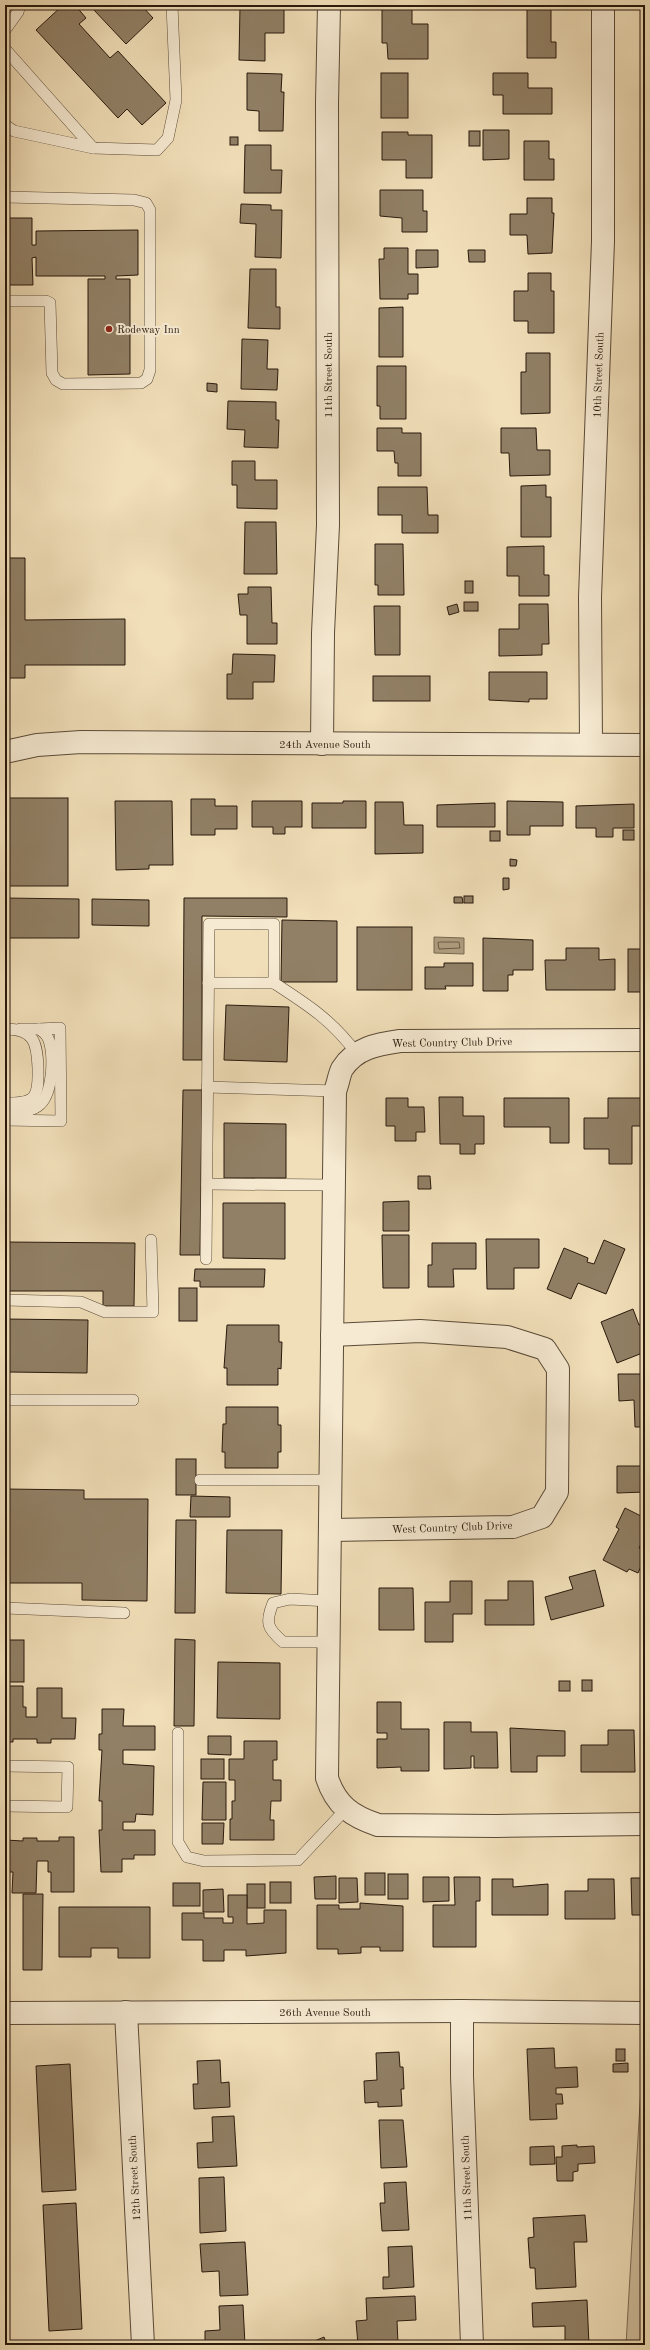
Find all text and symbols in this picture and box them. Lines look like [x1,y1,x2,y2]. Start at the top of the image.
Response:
marker: Rodeway Inn [104,324,114,334]
place label: Rodeway Inn [117,325,180,336]
street label: 11th Street South [324,332,335,418]
street label: 10th Street South [593,332,606,418]
street label: 24th Avenue South [279,740,371,751]
street label: West Country Club Drive [392,1037,512,1050]
street label: West Country Club Drive [392,1521,513,1536]
street label: 26th Avenue South [279,2008,371,2019]
street label: 12th Street South [128,2135,143,2221]
street label: 11th Street South [461,2135,474,2221]

